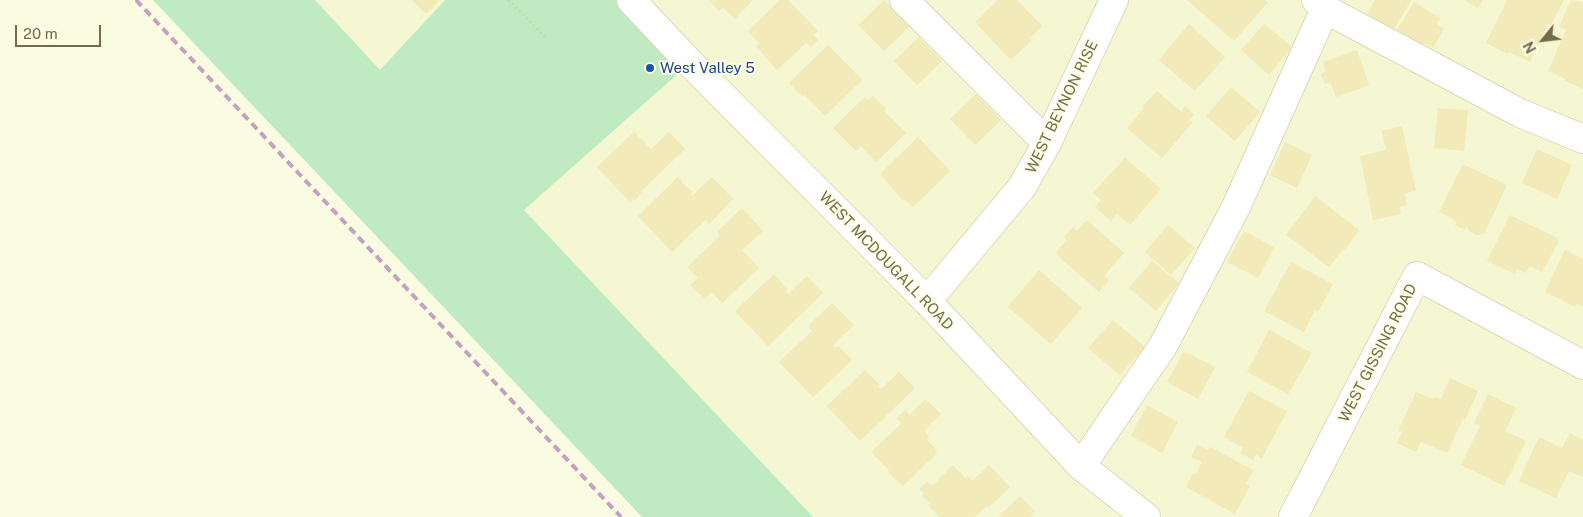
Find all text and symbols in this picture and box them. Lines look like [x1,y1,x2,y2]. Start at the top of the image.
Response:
scale bar [18,15,104,47]
north arrow [1518,15,1568,65]
text: 20 m [23,25,58,42]
street label: WEST BEYNON RISE [1022,38,1102,176]
text: N [1520,39,1540,56]
place label: West Valley 5 [660,59,755,77]
marker: West Valley 5 [644,62,656,74]
street label: WEST MCDOUGALL ROAD [815,188,957,334]
street label: WEST GISSING ROAD [1335,281,1421,425]

